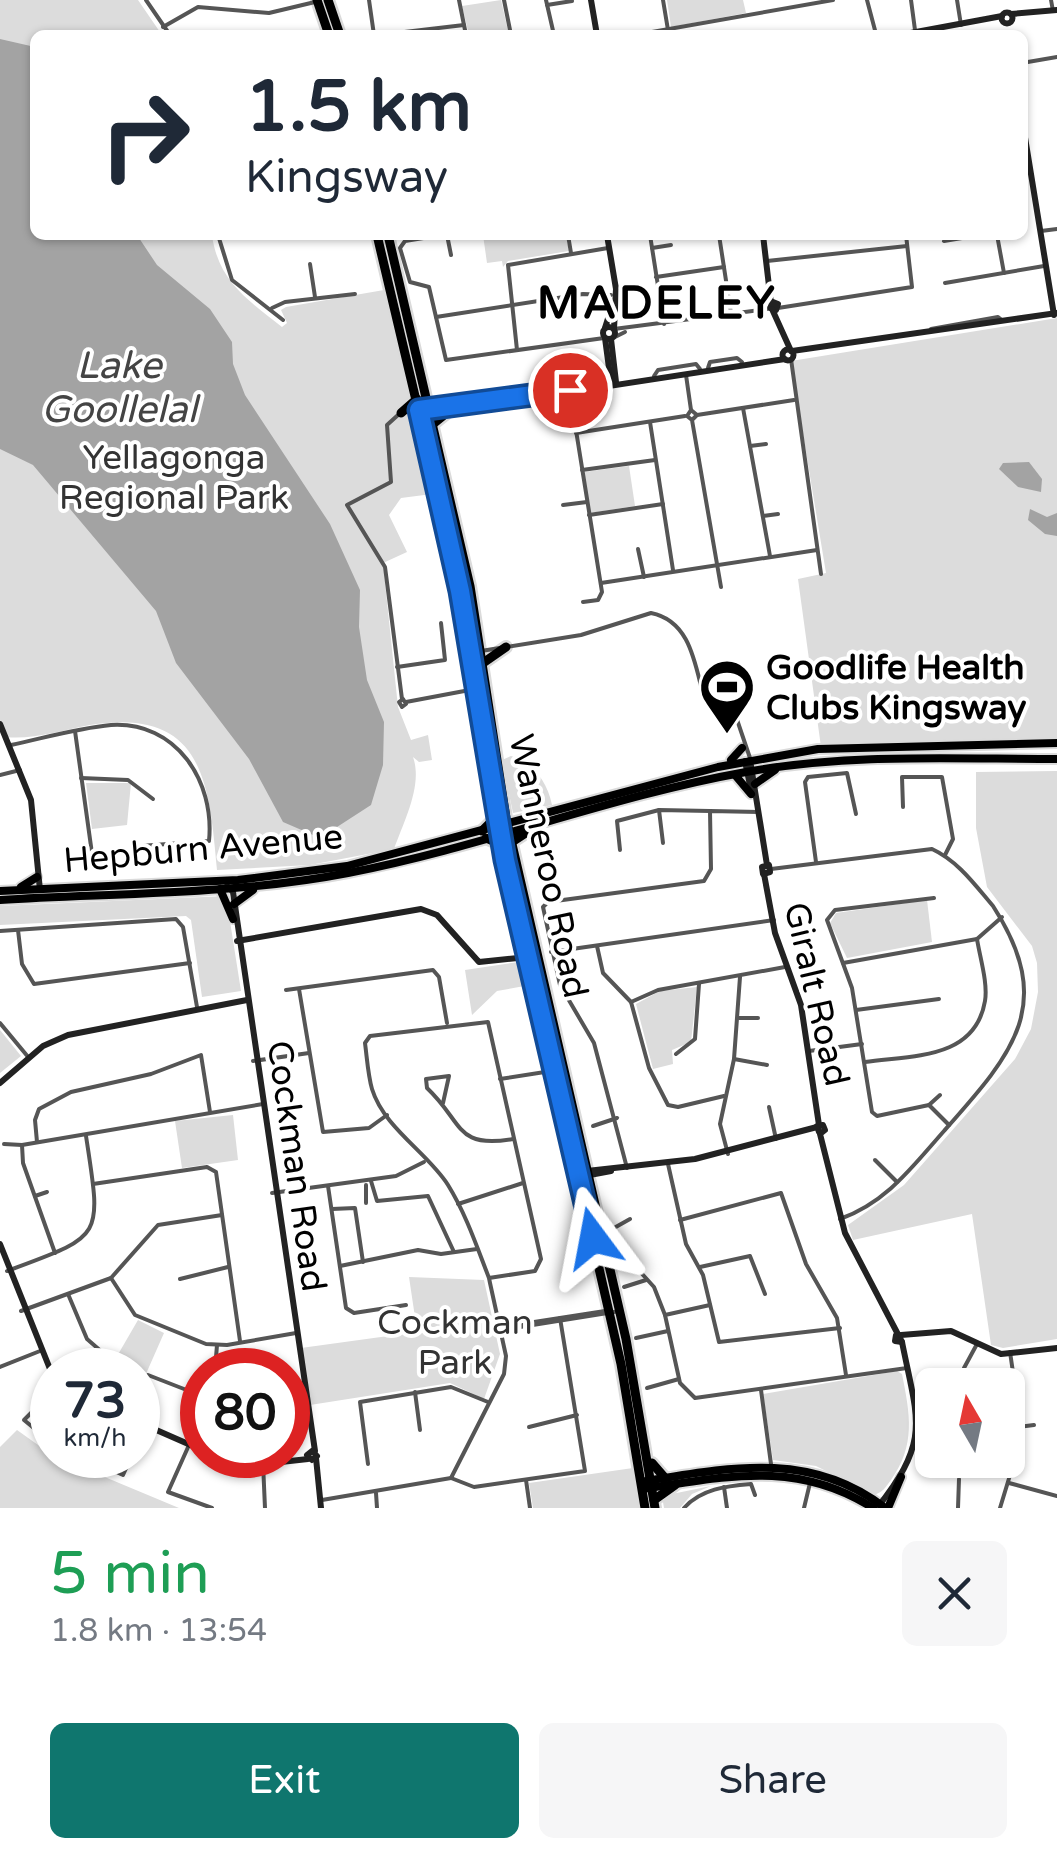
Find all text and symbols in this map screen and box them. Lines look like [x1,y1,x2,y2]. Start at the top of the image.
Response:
text: 1.5 km [245,66,472,150]
icon: right [80,70,210,200]
text: Kingsway [245,151,448,205]
district label: MADELEY [537,277,777,331]
water label: Lake Goollelal [41,343,201,433]
pin [528,348,613,433]
icon: arrive [543,363,598,418]
park label: Yellagonga Regional Park [59,437,289,519]
place label: Goodlife Health Clubs Kingsway [766,647,1026,729]
sports icon: Goodlife Health Clubs Kingsway [697,657,757,736]
street label: Wanneroo Road [500,730,596,1002]
street label: Hepburn Avenue [62,816,345,882]
street label: Giralt Road [774,898,858,1090]
street label: Cockman Road [258,1038,334,1294]
position arrow [541,1186,645,1290]
park label: Cockman Park [377,1302,533,1384]
speed limit sign: 80 [180,1348,310,1478]
north arrow [915,1368,1025,1478]
map controls [915,1368,1025,1478]
text: 73 [64,1371,126,1431]
text: km/h [64,1423,126,1453]
text: 5 min [50,1538,210,1610]
button: close [902,1541,1007,1646]
text: 1.8 km · 13:54 [50,1612,267,1650]
button: Exit [50,1723,519,1838]
button: Share [539,1723,1007,1838]

